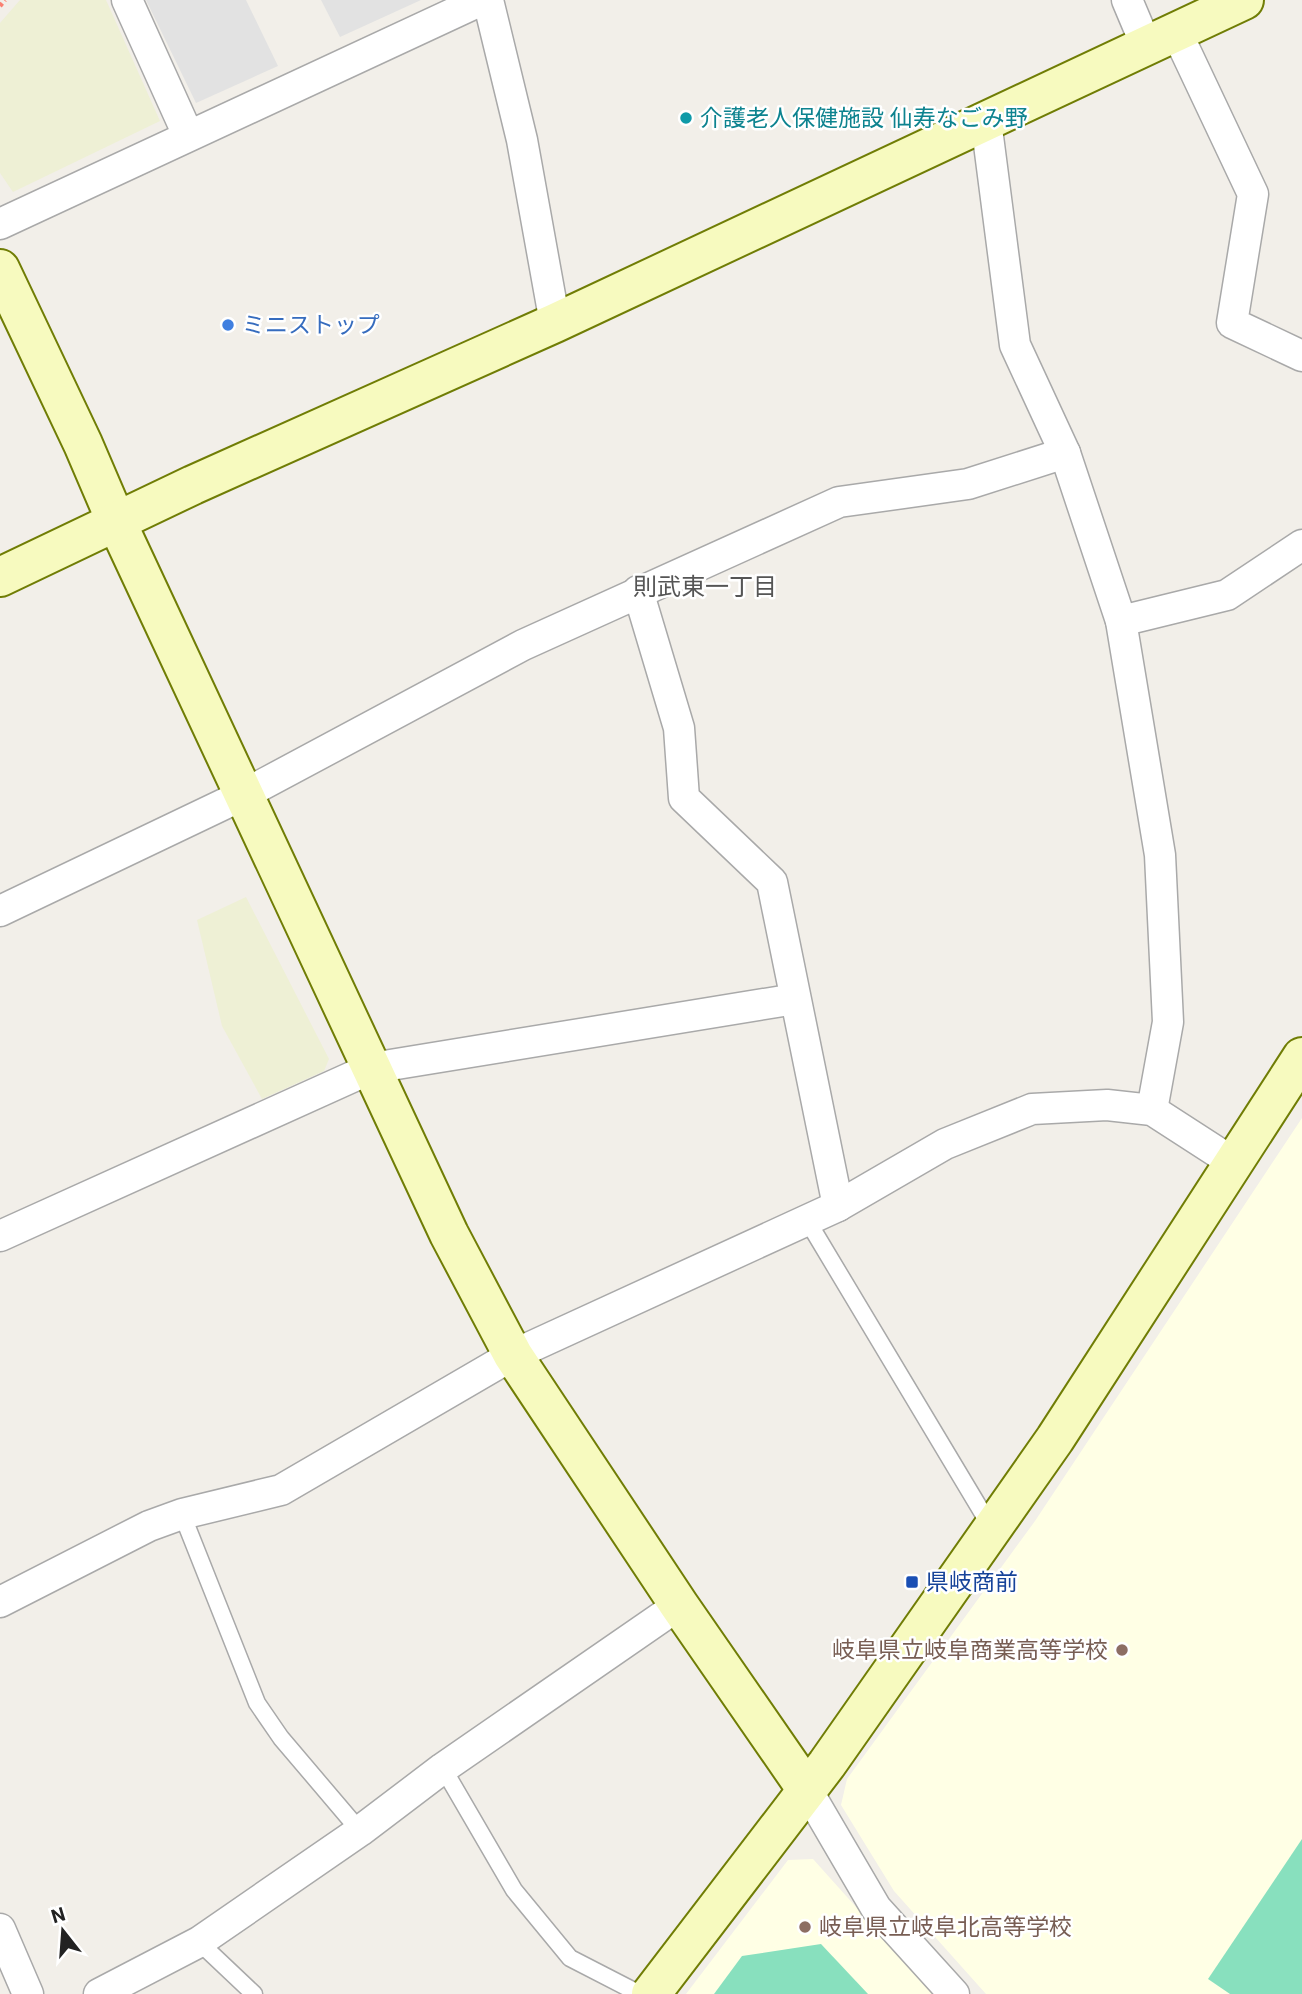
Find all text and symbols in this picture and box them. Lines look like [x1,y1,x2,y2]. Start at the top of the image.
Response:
place label: 介護老人保健施設 仙寿なごみ野 [700,105,1028,132]
marker: 介護老人保健施設 仙寿なごみ野 [678,110,694,126]
place label: ミニストップ [242,312,380,339]
marker: ミニストップ [220,317,236,333]
district label: 則武東一丁目 [633,573,777,601]
place label: 県岐商前 [926,1569,1018,1596]
marker: 県岐商前 [904,1574,920,1590]
place label: 岐阜県立岐阜商業高等学校 [832,1637,1108,1664]
marker: 岐阜県立岐阜商業高等学校 [1114,1642,1130,1658]
north arrow [28,1896,98,1966]
text: N [48,1902,68,1928]
place label: 岐阜県立岐阜北高等学校 [819,1914,1072,1941]
marker: 岐阜県立岐阜北高等学校 [797,1919,813,1935]

